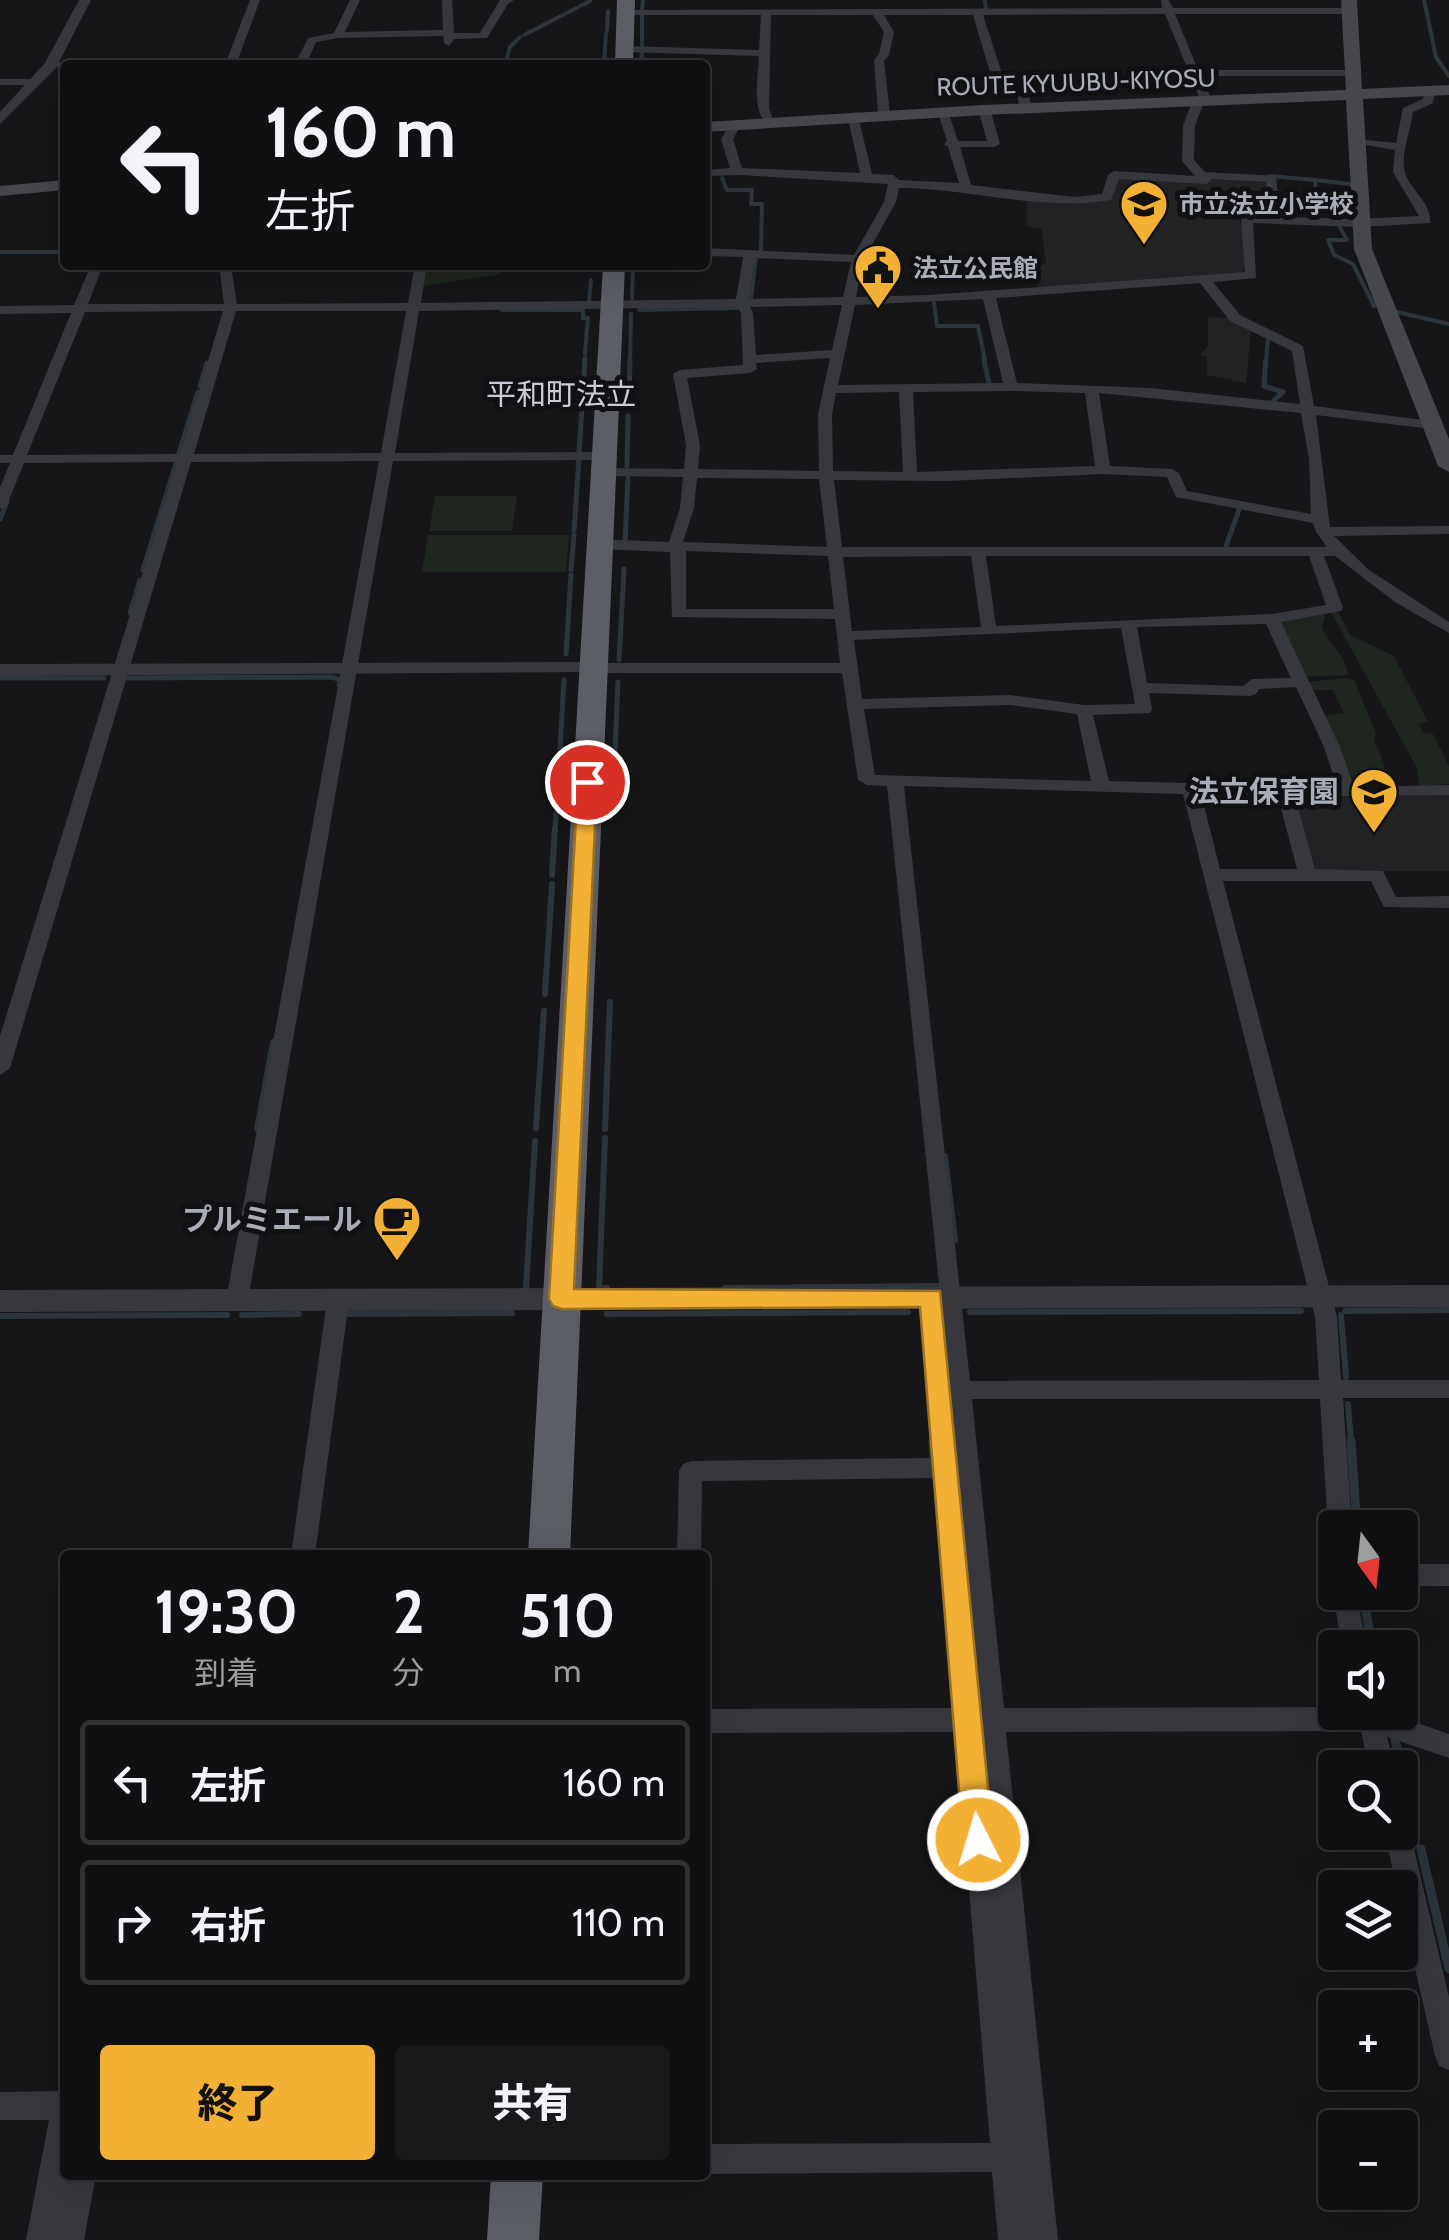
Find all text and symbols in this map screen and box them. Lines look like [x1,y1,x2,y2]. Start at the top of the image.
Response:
street label: ROUTE KYUUBU-KIYOSU [936,62,1216,102]
text: 160 m [265,89,456,175]
icon: left [100,100,230,230]
school or university icon: 市立法立小学校 [1118,178,1170,246]
text: 左折 [265,184,355,238]
place label: 市立法立小学校 [1179,189,1354,219]
public building icon: 法立公民館 [852,242,904,310]
place label: 法立公民館 [913,253,1038,283]
district label: 平和町法立 [486,376,636,413]
pin [545,740,630,825]
icon: arrive [560,755,615,810]
school or university icon: 法立保育園 [1348,766,1400,834]
place label: 法立保育園 [1189,773,1339,810]
cafe icon: プルミエール [371,1194,423,1262]
place label: プルミエール [182,1201,362,1238]
north arrow [1318,1510,1418,1610]
map controls [1318,1510,1418,2210]
text: 19:30 [154,1575,298,1648]
text: 2 [393,1575,424,1648]
text: 510 [519,1579,616,1652]
button: sound [1318,1630,1418,1730]
text: m [553,1651,581,1690]
text: 到着 [194,1653,258,1692]
text: 分 [393,1653,425,1692]
button: search [1318,1750,1418,1850]
icon: left [105,1755,160,1810]
text: 160 m [563,1759,665,1806]
text: 左折 [190,1762,266,1809]
position arrow [926,1788,1030,1892]
button: layers [1318,1870,1418,1970]
icon: right [105,1895,160,1950]
text: 110 m [572,1899,665,1946]
text: 右折 [190,1902,266,1949]
button: + [1318,1990,1418,2090]
button: 終了 [100,2045,375,2160]
button: 共有 [395,2045,670,2160]
button: − [1318,2110,1418,2210]

